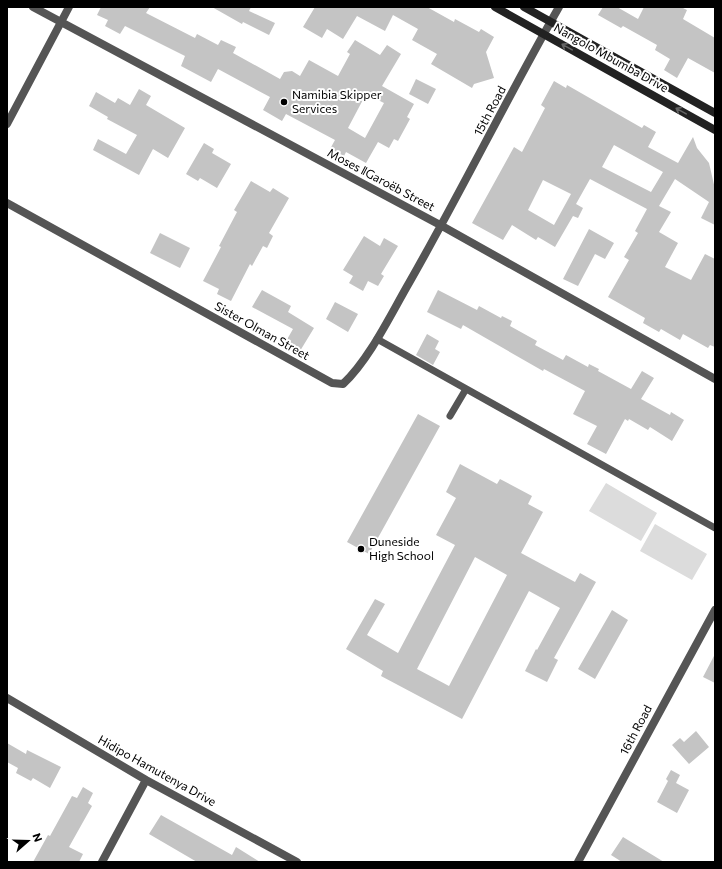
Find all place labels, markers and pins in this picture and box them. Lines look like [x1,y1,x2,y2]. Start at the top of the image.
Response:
place label: Namibia Skipper Services [292,87,382,115]
marker: Namibia Skipper Services [279,97,289,107]
place label: Duneside High School [369,534,434,562]
marker: Duneside High School [356,544,366,554]

